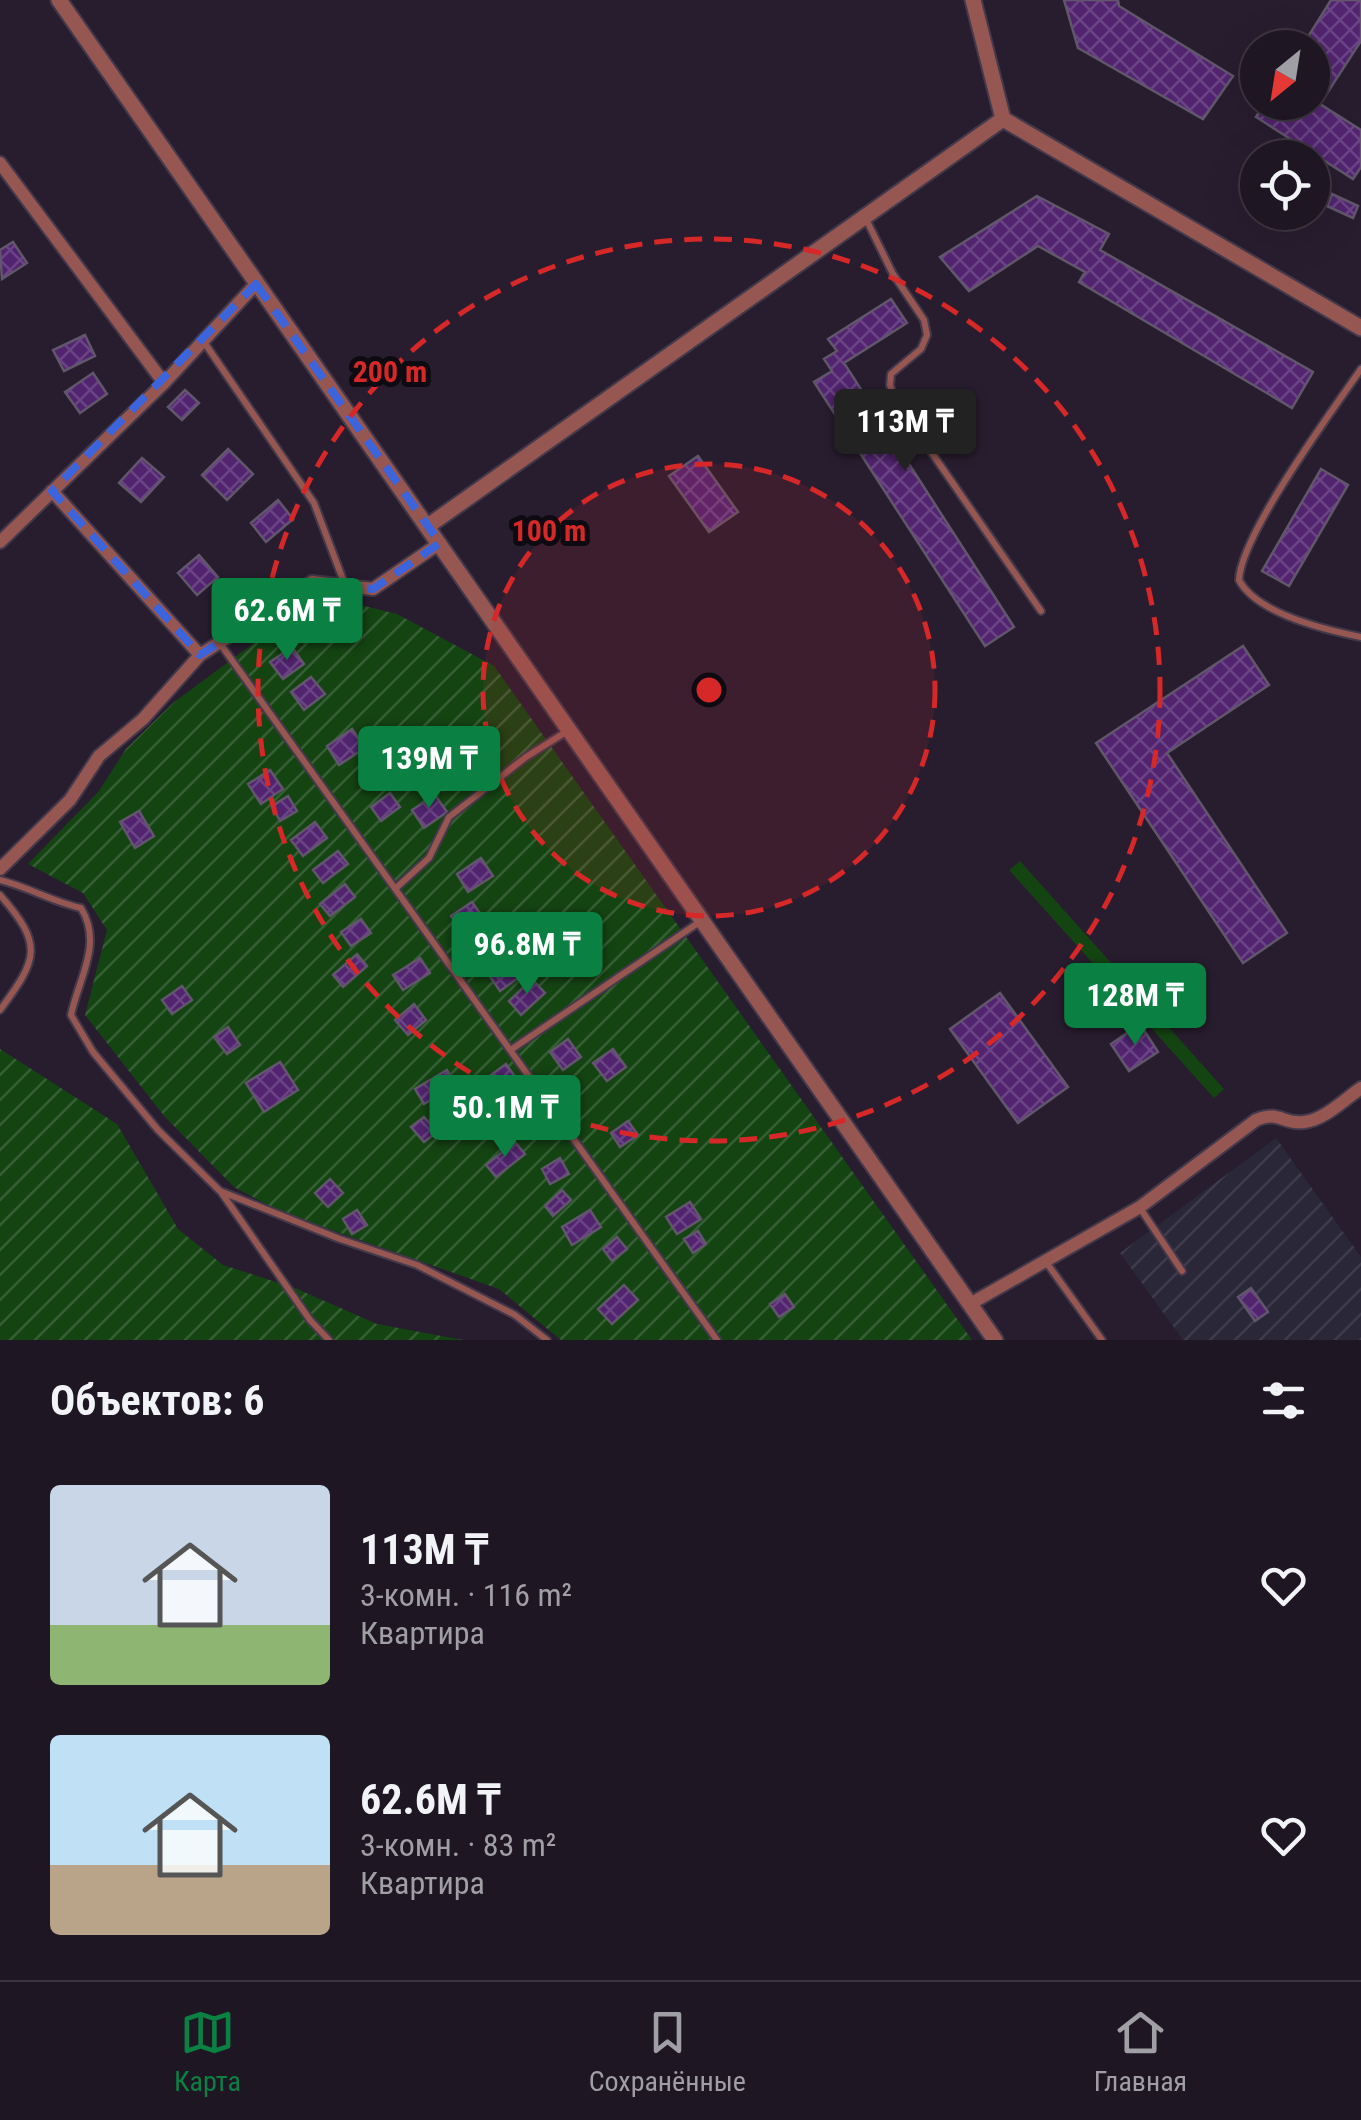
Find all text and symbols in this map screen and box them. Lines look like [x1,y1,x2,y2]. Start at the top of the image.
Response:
north arrow [1240,30,1330,120]
map controls [1240,30,1330,230]
button: locate [1240,140,1330,230]
text: 200 m [353,354,427,389]
pin: 113M ₸ [824,389,986,474]
text: 113M ₸ [856,402,954,440]
text: 100 m [512,513,586,548]
pin: 62.6M ₸ [195,578,379,663]
text: 62.6M ₸ [234,591,340,629]
centre of rings [691,672,727,708]
pin: 139M ₸ [348,726,510,811]
text: 139M ₸ [380,739,478,777]
pin: 96.8M ₸ [435,912,619,997]
text: 96.8M ₸ [474,925,580,963]
pin: 128M ₸ [1054,963,1216,1048]
text: 128M ₸ [1086,976,1184,1014]
pin: 50.1M ₸ [413,1075,597,1160]
text: 50.1M ₸ [452,1088,558,1126]
icon: filters [1256,1373,1311,1428]
text: Объектов: 6 [50,1376,264,1425]
icon: home [130,1525,250,1645]
text: 113M ₸ [360,1525,488,1574]
icon: heart [1256,1558,1311,1613]
text: 3-комн. · 116 m² [360,1576,572,1614]
text: Квартира [360,1614,485,1652]
icon: home [130,1775,250,1895]
text: 62.6M ₸ [360,1775,500,1824]
icon: heart [1256,1808,1311,1863]
text: 3-комн. · 83 m² [360,1826,556,1864]
text: Квартира [360,1864,485,1902]
tab: Карта [174,2005,241,2098]
tab: Сохранённые [589,2005,746,2098]
tab: Главная [1094,2005,1187,2098]

